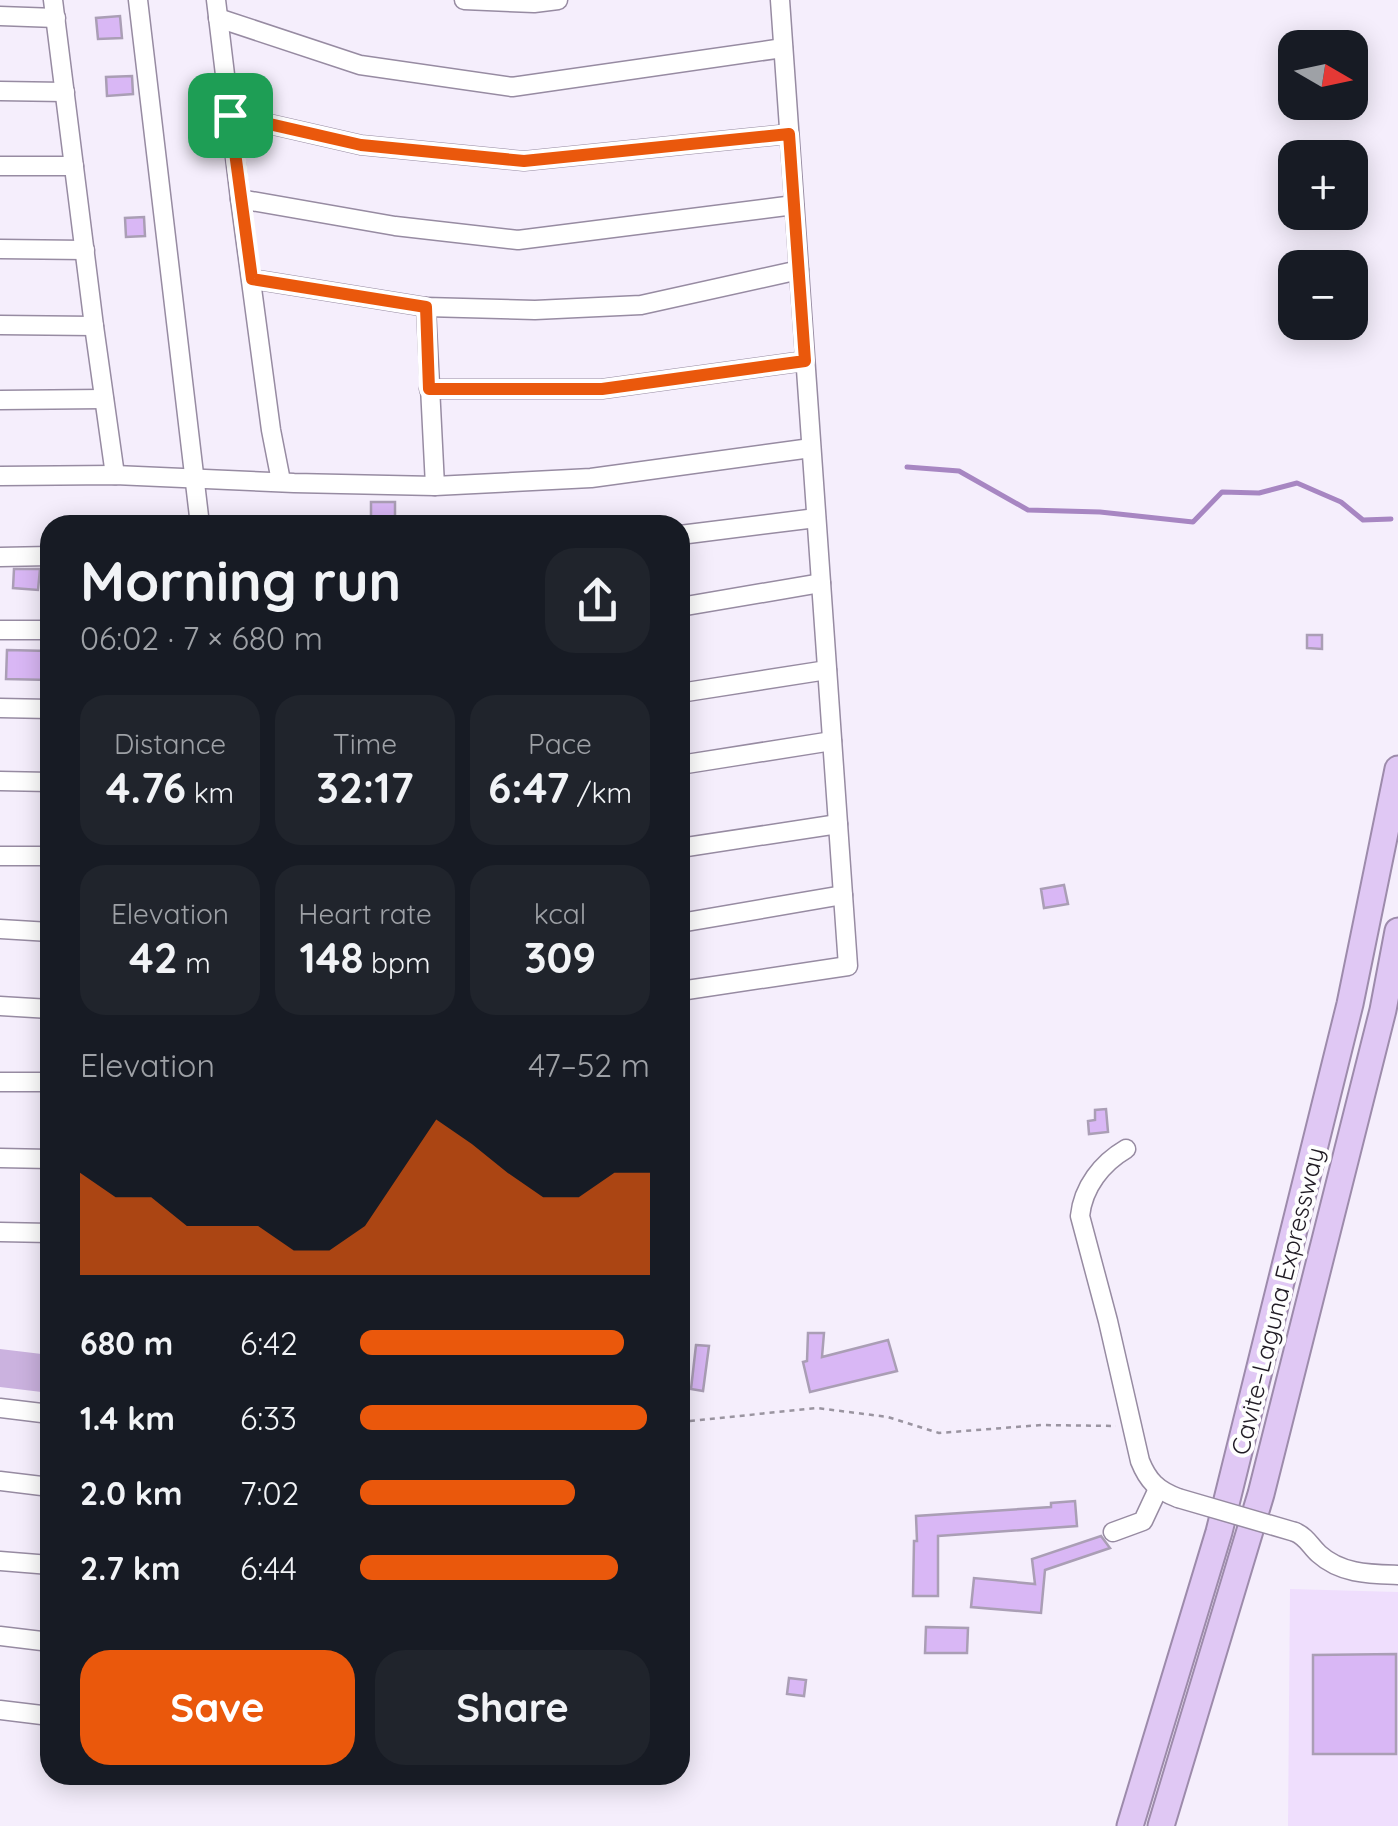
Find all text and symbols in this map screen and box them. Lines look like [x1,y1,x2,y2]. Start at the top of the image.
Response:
north arrow [1278,30,1368,120]
map controls [1278,30,1368,340]
pin [188,73,273,158]
icon: arrive [203,88,258,143]
button: + [1278,140,1368,230]
button: − [1278,250,1368,340]
text: Morning run [80,546,401,615]
button: share [545,548,650,653]
text: 06:02 · 7 × 680 m [80,618,323,658]
text: Distance [114,726,226,761]
text: Time [333,726,397,761]
text: Pace [528,726,592,761]
text: 4.76 [106,761,186,814]
text: 32:17 [316,761,414,814]
text: 6:47 [488,761,569,814]
text: km [186,775,234,810]
text: /km [569,775,632,810]
text: Elevation [111,896,229,931]
text: Heart rate [298,896,432,931]
text: kcal [534,896,586,931]
text: 42 [129,931,178,984]
text: 148 [299,931,363,984]
text: 309 [524,931,596,984]
text: m [178,945,211,980]
text: bpm [363,945,431,980]
text: Elevation [80,1045,215,1085]
text: 47–52 m [528,1045,650,1085]
street label: Cavite–Laguna Expressway [1224,1144,1330,1458]
text: 680 m [80,1323,173,1363]
text: 6:42 [240,1323,298,1363]
text: 1.4 km [80,1398,175,1438]
text: 6:33 [240,1398,297,1438]
text: 2.0 km [80,1473,183,1513]
text: 7:02 [240,1473,299,1513]
text: 2.7 km [80,1548,180,1588]
text: 6:44 [240,1548,297,1588]
button: Save [80,1650,355,1765]
button: Share [375,1650,650,1765]

